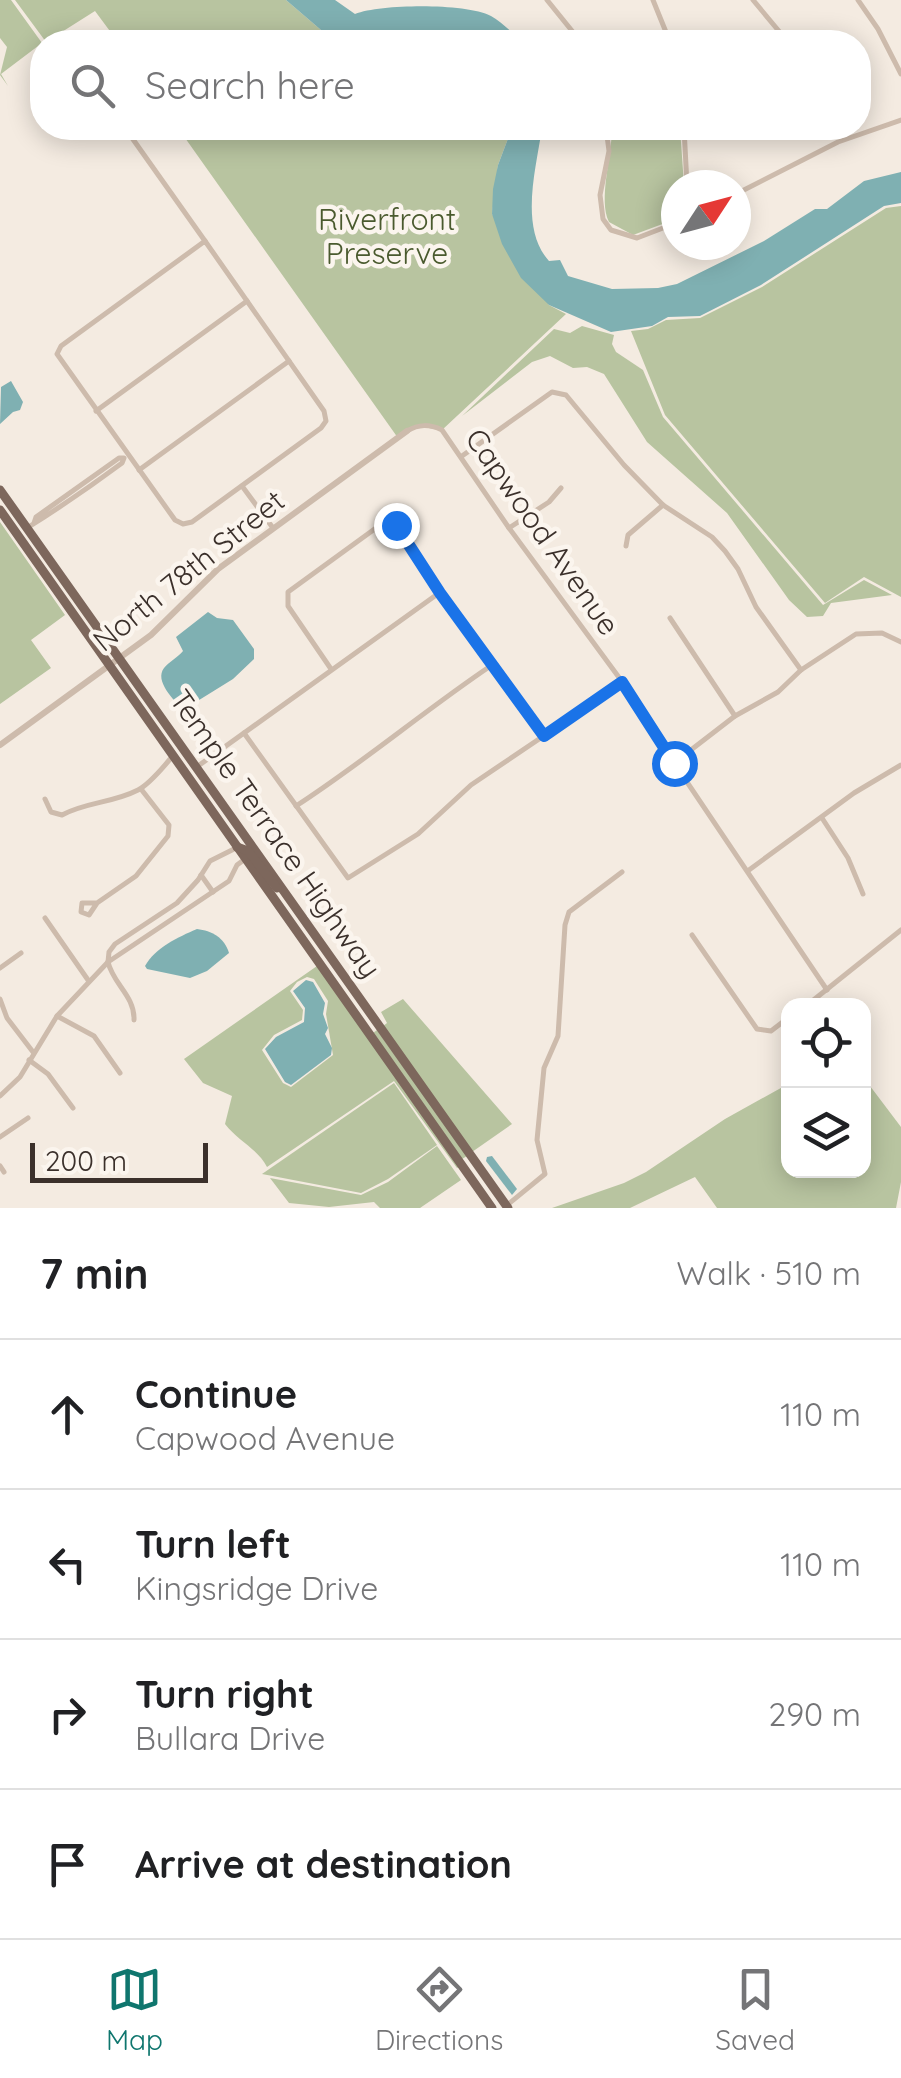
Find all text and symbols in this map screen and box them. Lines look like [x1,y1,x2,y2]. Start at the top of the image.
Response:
search box [30,30,871,140]
icon: search [65,58,120,113]
text: Search here [145,61,355,109]
north arrow [661,170,751,260]
park label: Riverfront Preserve [318,200,456,272]
street label: Capwood Avenue [457,421,628,642]
street label: North 78th Street [85,481,292,659]
route end [374,503,420,549]
street label: Temple Terrace Highway [162,682,390,985]
route start [652,741,698,787]
map controls [781,998,871,1178]
button: locate [781,998,871,1088]
button: layers [781,1088,871,1178]
scale bar [30,1138,208,1182]
text: 200 m [45,1143,127,1178]
text: 7 min [40,1247,149,1300]
text: Walk · 510 m [677,1253,861,1293]
text: Continue [135,1370,297,1418]
icon: ahead [40,1387,95,1442]
text: 110 m [780,1394,861,1434]
text: Capwood Avenue [135,1418,395,1458]
text: Turn left [135,1520,291,1568]
icon: left [40,1537,95,1592]
text: 110 m [780,1544,861,1584]
text: Kingsridge Drive [135,1568,378,1608]
text: Turn right [135,1670,314,1718]
icon: right [40,1687,95,1742]
text: 290 m [768,1694,861,1734]
text: Bullara Drive [135,1718,325,1758]
icon: arrive [40,1837,95,1892]
text: Arrive at destination [135,1840,512,1888]
tab: Map [106,1962,163,2057]
tab: Directions [375,1962,503,2057]
tab: Saved [715,1962,795,2057]

